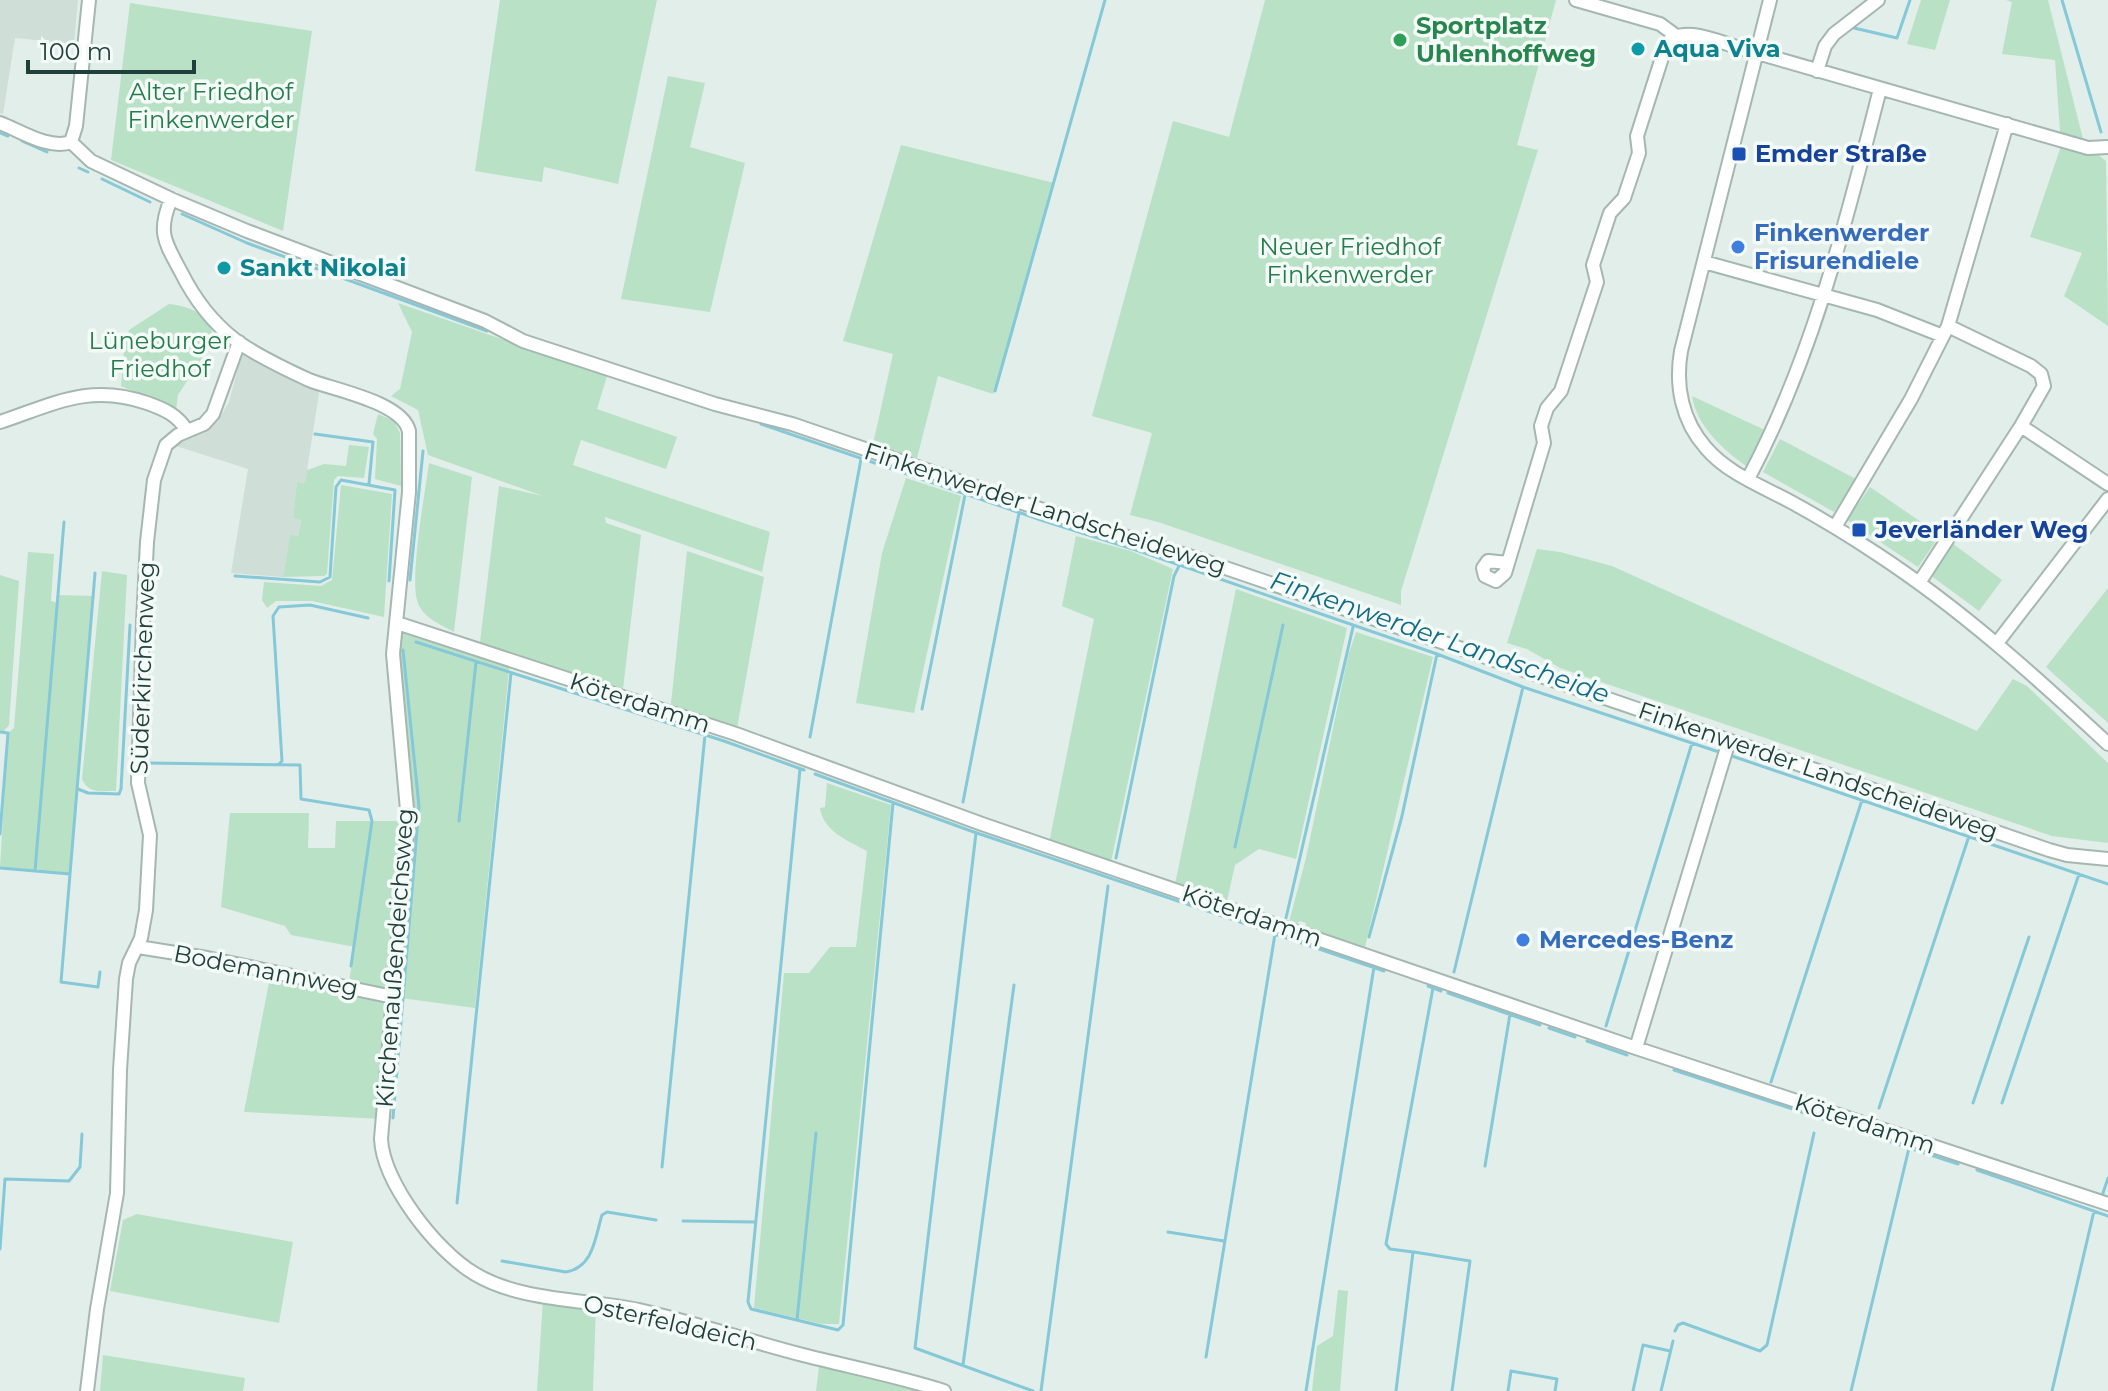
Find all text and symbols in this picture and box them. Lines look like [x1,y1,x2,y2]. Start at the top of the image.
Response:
place label: Sportplatz Uhlenhoffweg [1416,11,1596,68]
scale bar [28,24,194,74]
marker: Sportplatz Uhlenhoffweg [1391,31,1409,49]
place label: Aqua Viva [1653,34,1781,63]
text: 100 m [40,37,112,66]
marker: Aqua Viva [1629,40,1647,58]
park label: Alter Friedhof Finkenwerder [127,77,295,134]
place label: Emder Straße [1755,139,1927,168]
marker: Emder Straße [1730,145,1748,163]
place label: Finkenwerder Frisurendiele [1754,218,1929,275]
park label: Neuer Friedhof Finkenwerder [1259,232,1442,289]
marker: Finkenwerder Frisurendiele [1729,238,1747,256]
place label: Sankt Nikolai [240,253,406,282]
marker: Sankt Nikolai [215,259,233,277]
park label: Lüneburger Friedhof [88,326,232,383]
street label: Finkenwerder Landscheideweg [861,436,1230,581]
place label: Jeverländer Weg [1874,515,2088,544]
marker: Jeverländer Weg [1850,521,1868,539]
street label: Süderkirchenweg [124,561,161,775]
water label: Finkenwerder Landscheide [1266,564,1614,710]
street label: Köterdamm [566,666,714,739]
street label: Finkenwerder Landscheideweg [1634,695,2002,846]
street label: Kirchenaußendeichsweg [370,807,419,1109]
street label: Köterdamm [1178,878,1326,953]
place label: Mercedes-Benz [1539,925,1733,954]
marker: Mercedes-Benz [1514,931,1532,949]
street label: Bodemannweg [171,938,361,1003]
street label: Köterdamm [1791,1087,1939,1160]
street label: Osterfelddeich [581,1288,760,1357]

